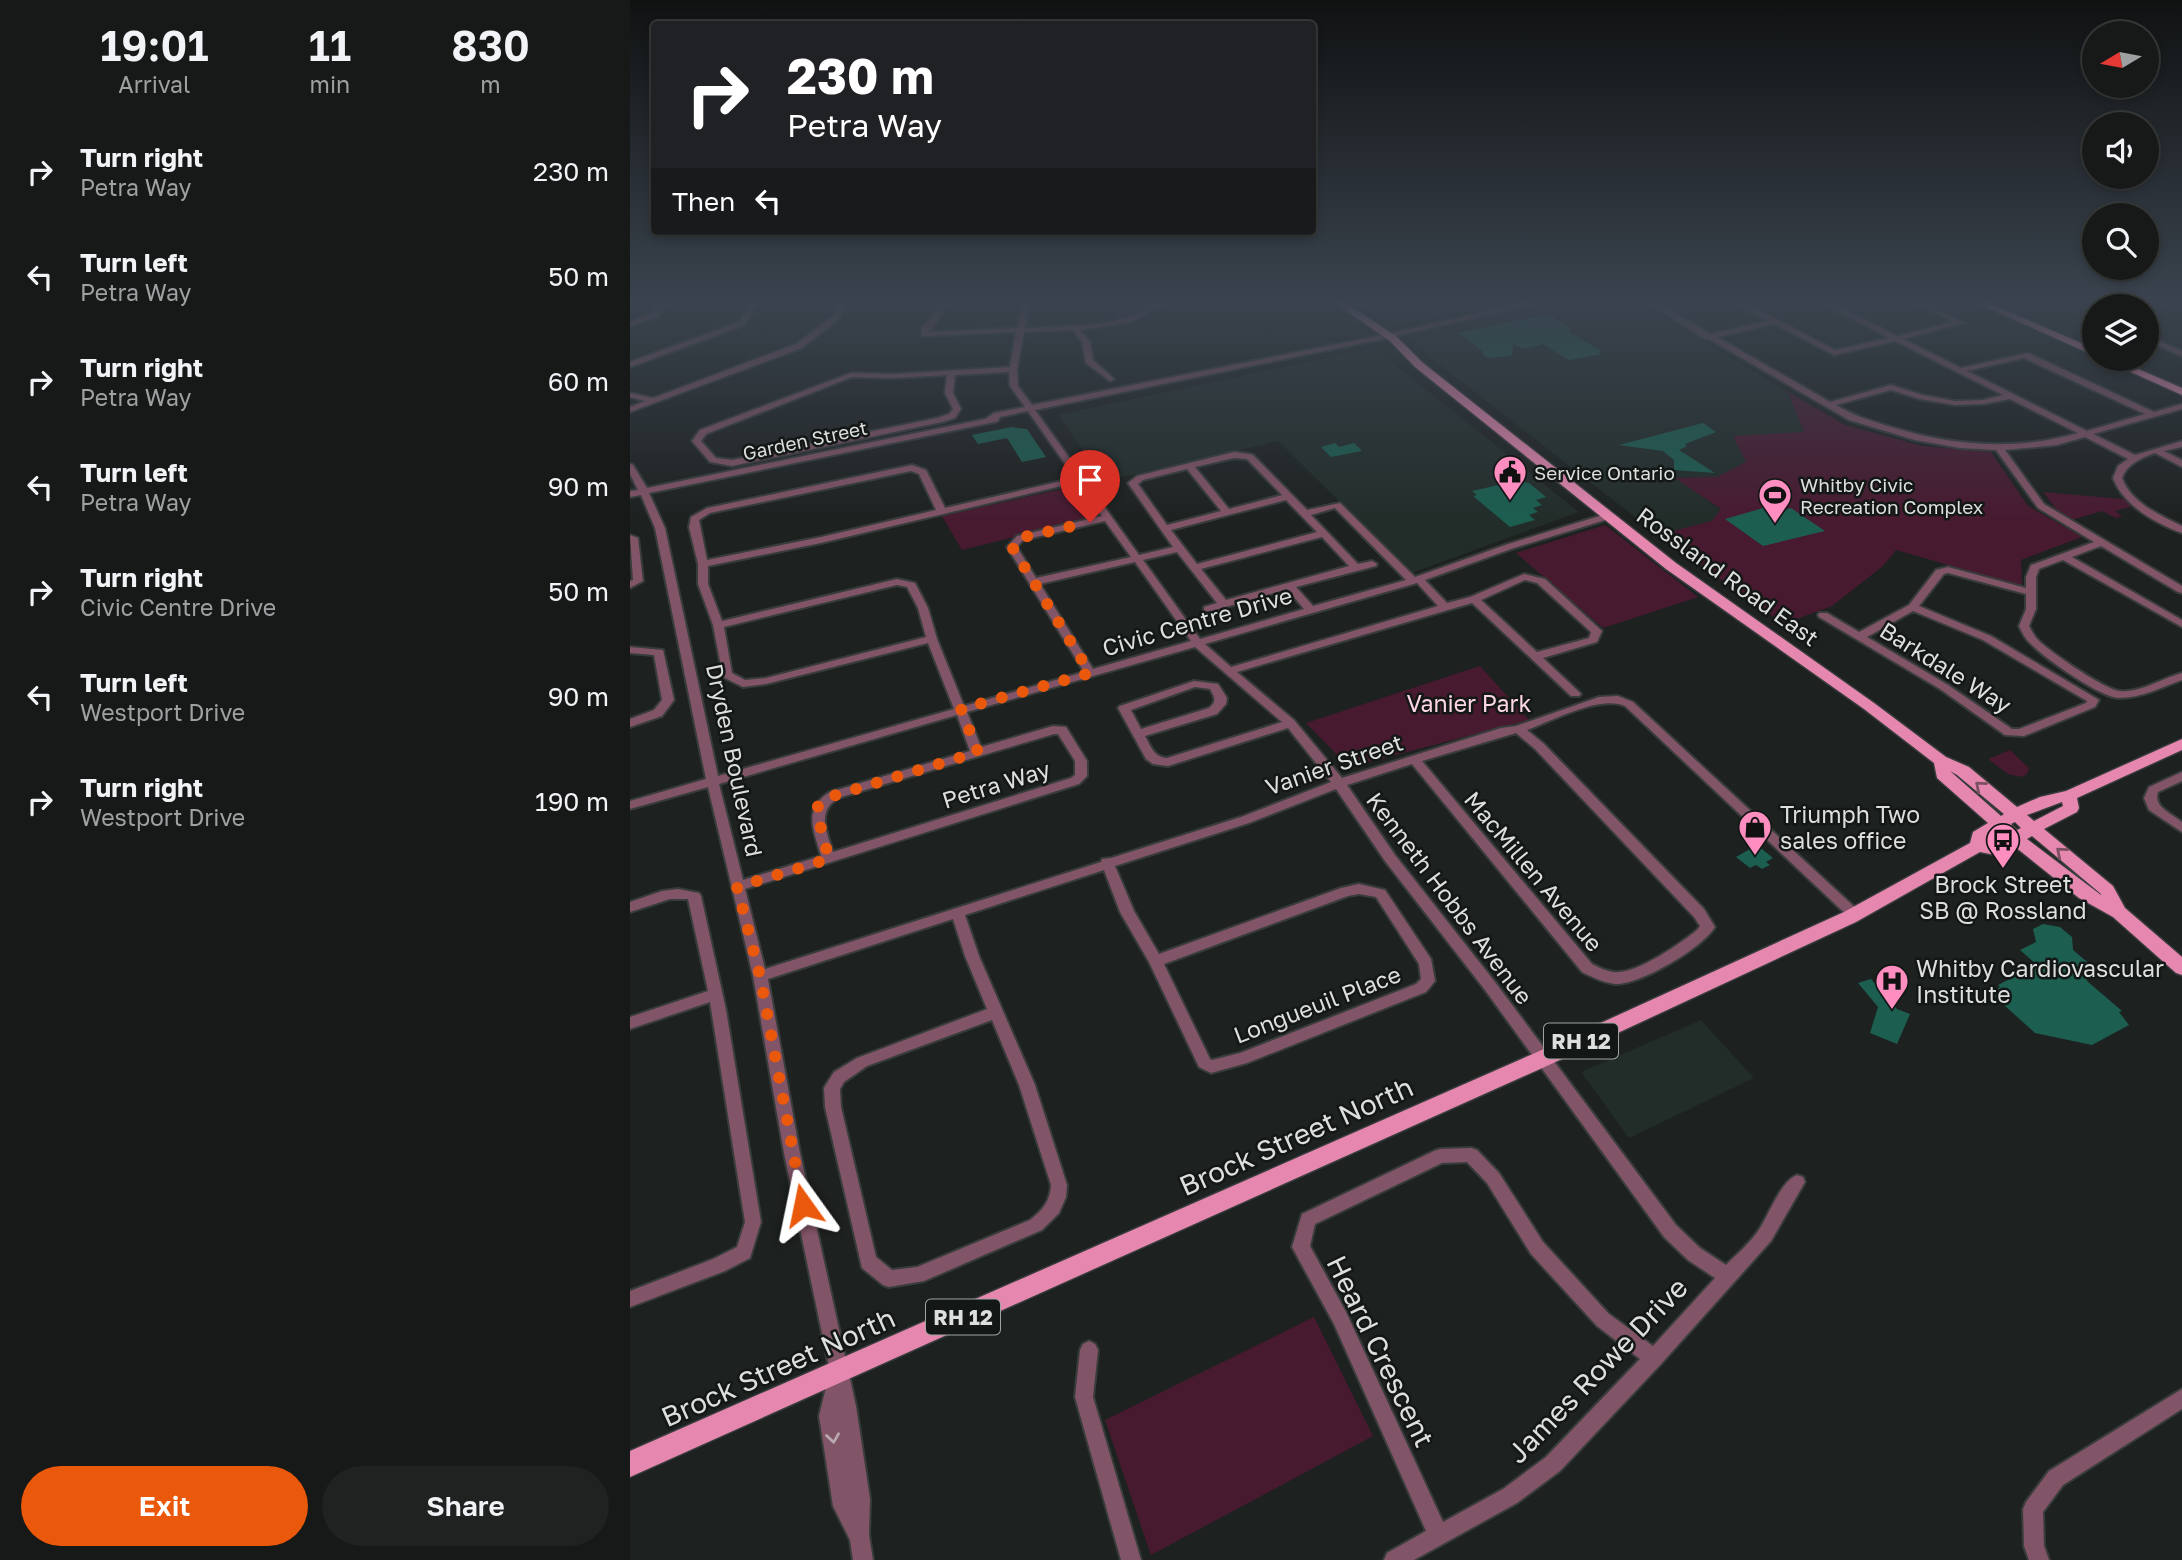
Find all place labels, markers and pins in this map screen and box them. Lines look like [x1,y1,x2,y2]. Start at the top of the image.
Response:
pin [1060,450,1120,522]
public building icon: Service Ontario [1491,453,1529,502]
place label: Service Ontario [1534,461,1675,484]
place label: Whitby Civic Recreation Complex [1800,473,1983,518]
sports icon: Whitby Civic Recreation Complex [1756,476,1794,525]
place label: Triumph Two sales office [1780,800,1920,854]
shop icon: Triumph Two sales office [1736,808,1774,857]
bus stop icon: Brock Street SB @ Rossland [1984,821,2022,870]
place label: Brock Street SB @ Rossland [1919,870,2087,924]
place label: Whitby Cardiovascular Institute [1916,954,2164,1008]
hospital icon: Whitby Cardiovascular Institute [1873,962,1911,1011]

